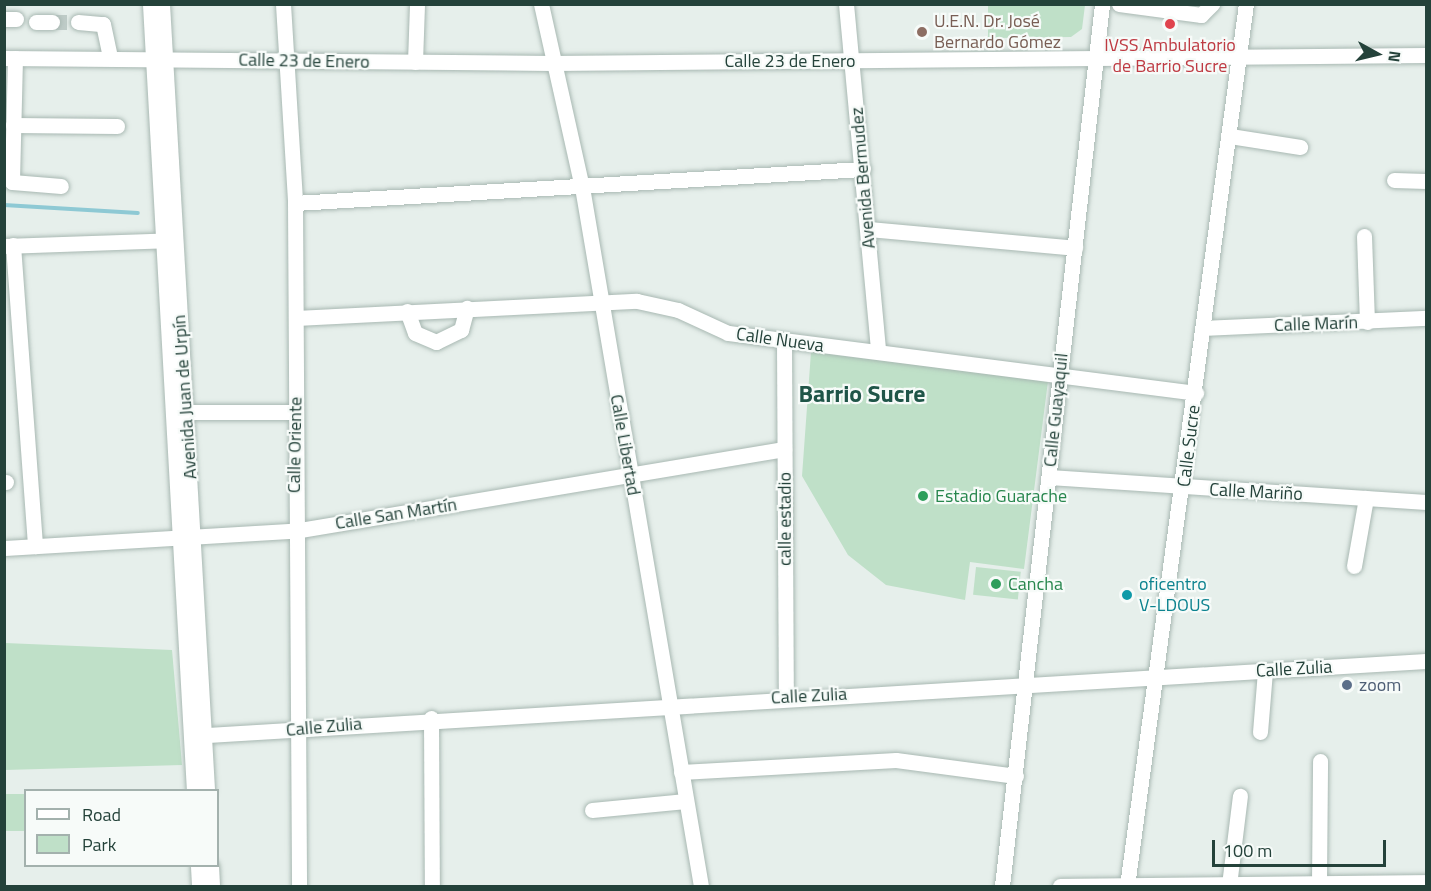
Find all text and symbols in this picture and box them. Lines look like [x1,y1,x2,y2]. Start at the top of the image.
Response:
place label: U.E.N. Dr. José Bernardo Gómez [934,11,1061,54]
marker: IVSS Ambulatorio de Barrio Sucre [1161,15,1179,33]
north arrow [1347,24,1407,84]
marker: U.E.N. Dr. José Bernardo Gómez [915,25,929,39]
place label: IVSS Ambulatorio de Barrio Sucre [1104,35,1236,78]
street label: Calle 23 de Enero [238,49,370,73]
text: N [1382,49,1407,64]
street label: Calle 23 de Enero [724,50,856,72]
street label: Avenida Bermudez [846,106,880,250]
street label: Calle Marín [1274,312,1358,336]
street label: Avenida Juan de Urpín [168,314,202,480]
street label: Calle Nueva [735,323,825,357]
street label: Calle Guayaquil [1039,352,1073,468]
district label: Barrio Sucre [798,380,926,408]
street label: Calle Libertad [605,393,645,497]
street label: Calle Oriente [283,397,307,493]
street label: Calle Sucre [1173,404,1205,488]
street label: calle estadio [774,472,796,566]
street label: Calle Mariño [1209,479,1303,505]
place label: Estadio Guarache [935,485,1067,507]
marker: Estadio Guarache [916,489,930,503]
street label: Calle San Martín [334,494,458,534]
place label: Cancha [1008,573,1063,595]
place label: oficentro V-LDOUS [1139,574,1210,616]
marker: Cancha [989,577,1003,591]
marker: oficentro V-LDOUS [1120,588,1134,602]
street label: Calle Zulia [1255,656,1333,682]
place label: zoom [1359,674,1401,696]
marker: zoom [1340,678,1354,692]
street label: Calle Zulia [770,683,848,709]
street label: Calle Zulia [285,713,363,741]
legend [24,789,219,867]
text: Road [82,801,121,828]
scale bar [1215,828,1389,866]
text: Park [82,831,116,858]
text: 100 m [1223,837,1272,864]

